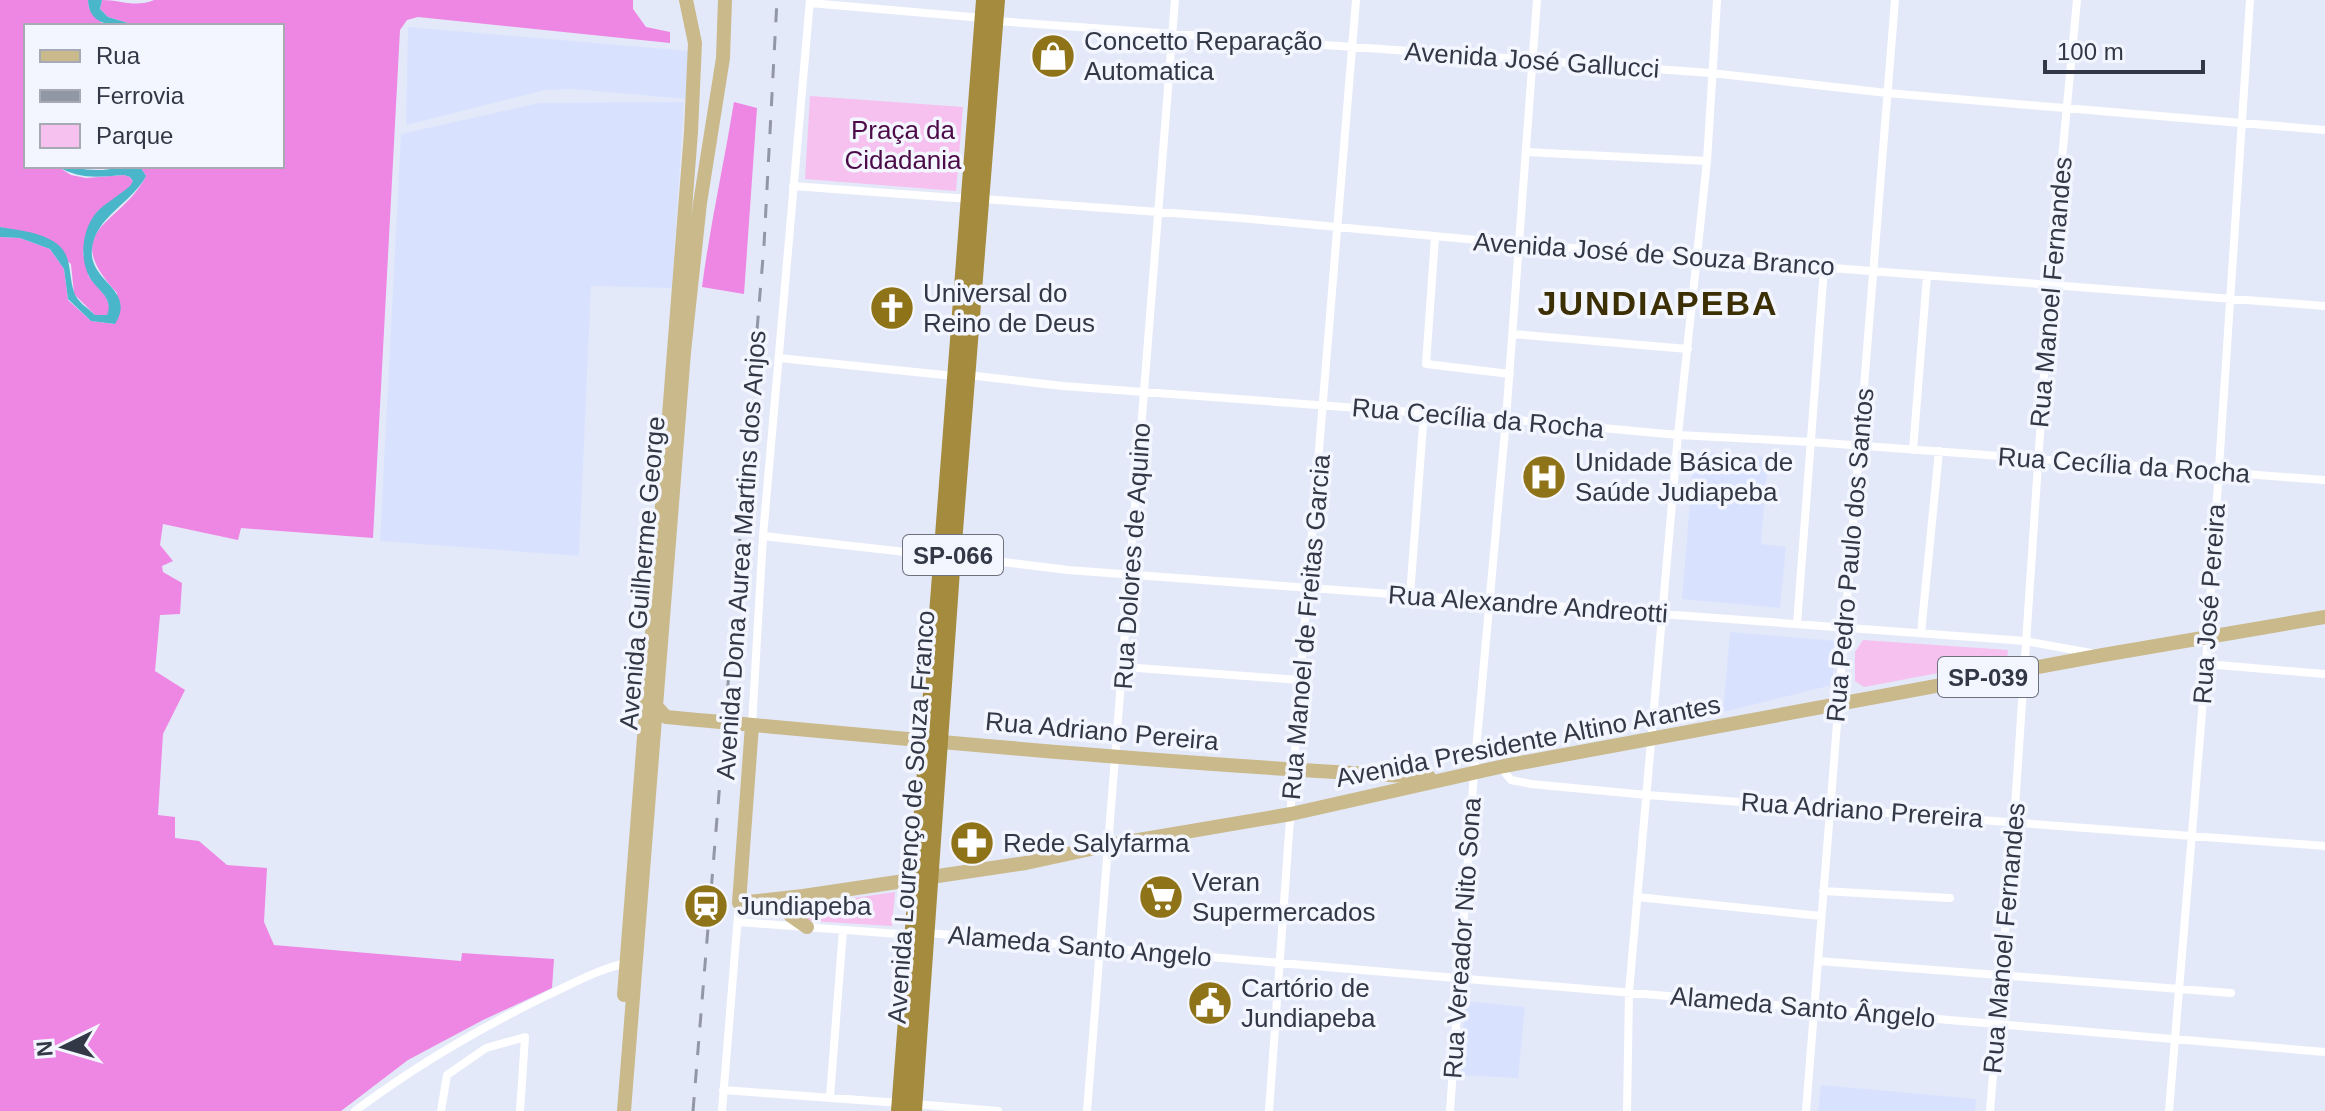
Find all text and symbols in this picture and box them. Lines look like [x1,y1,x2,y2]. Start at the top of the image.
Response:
legend [24,24,284,168]
scale bar [2045,24,2203,74]
place label: Concetto Reparação Automatica [1084,26,1322,86]
shop icon: Concetto Reparação Automatica [1029,32,1077,80]
street label: Avenida José Gallucci [1404,36,1660,84]
text: 100 m [2057,38,2124,65]
text: Rua [96,42,141,69]
text: Ferrovia [96,82,185,109]
park label: Praça da Cidadania [844,115,962,175]
text: Parque [96,122,173,149]
street label: Rua Manoel Fernandes [2024,155,2078,429]
street label: Avenida José de Souza Branco [1472,226,1836,282]
place label: Universal do Reino de Deus [923,278,1095,338]
church icon: Universal do Reino de Deus [868,284,916,332]
district label: JUNDIAPEBA [1537,284,1779,322]
street label: Avenida Dona Aurea Martins dos Anjos [710,329,772,781]
street label: Rua Pedro Paulo dos Santos [1820,387,1880,723]
street label: Rua Cecília da Rocha [1351,392,1606,444]
street label: Avenida Guilherme George [613,415,671,731]
street label: Rua Dolores de Aquino [1108,422,1156,690]
street label: Rua Cecília da Rocha [1997,441,2252,489]
place label: Unidade Básica de Saúde Judiapeba [1575,447,1793,507]
street label: Rua Manoel de Freitas Garcia [1276,452,1336,801]
hospital icon: Unidade Básica de Saúde Judiapeba [1520,453,1568,501]
street label: Rua José Pereira [2187,502,2231,705]
road number: SP-066 [903,535,1003,575]
street label: Rua Alexandre Andreotti [1387,579,1669,629]
street label: Avenida Lourenço de Souza Franco [882,609,940,1025]
road number: SP-039 [1938,657,2038,697]
street label: Avenida Presidente Altino Arantes [1333,689,1723,793]
street label: Rua Adriano Pereira [984,706,1220,756]
street label: Rua Adriano Prereira [1740,787,1985,833]
street label: Rua Vereador Nito Sona [1437,796,1487,1080]
street label: Rua Manoel Fernandes [1977,801,2031,1075]
pharmacy icon: Rede Salyfarma [948,819,996,867]
place label: Rede Salyfarma [1003,828,1190,858]
place label: Veran Supermercados [1192,867,1376,927]
supermarket icon: Veran Supermercados [1137,873,1185,921]
station icon: Jundiapeba [682,882,730,930]
place label: Jundiapeba [737,891,872,921]
street label: Alameda Santo Angelo [947,920,1213,972]
place label: Cartório de Jundiapeba [1241,973,1376,1033]
public building icon: Cartório de Jundiapeba [1186,979,1234,1027]
street label: Alameda Santo Ângelo [1669,980,1937,1034]
north arrow [24,1007,104,1087]
text: N [31,1040,58,1058]

